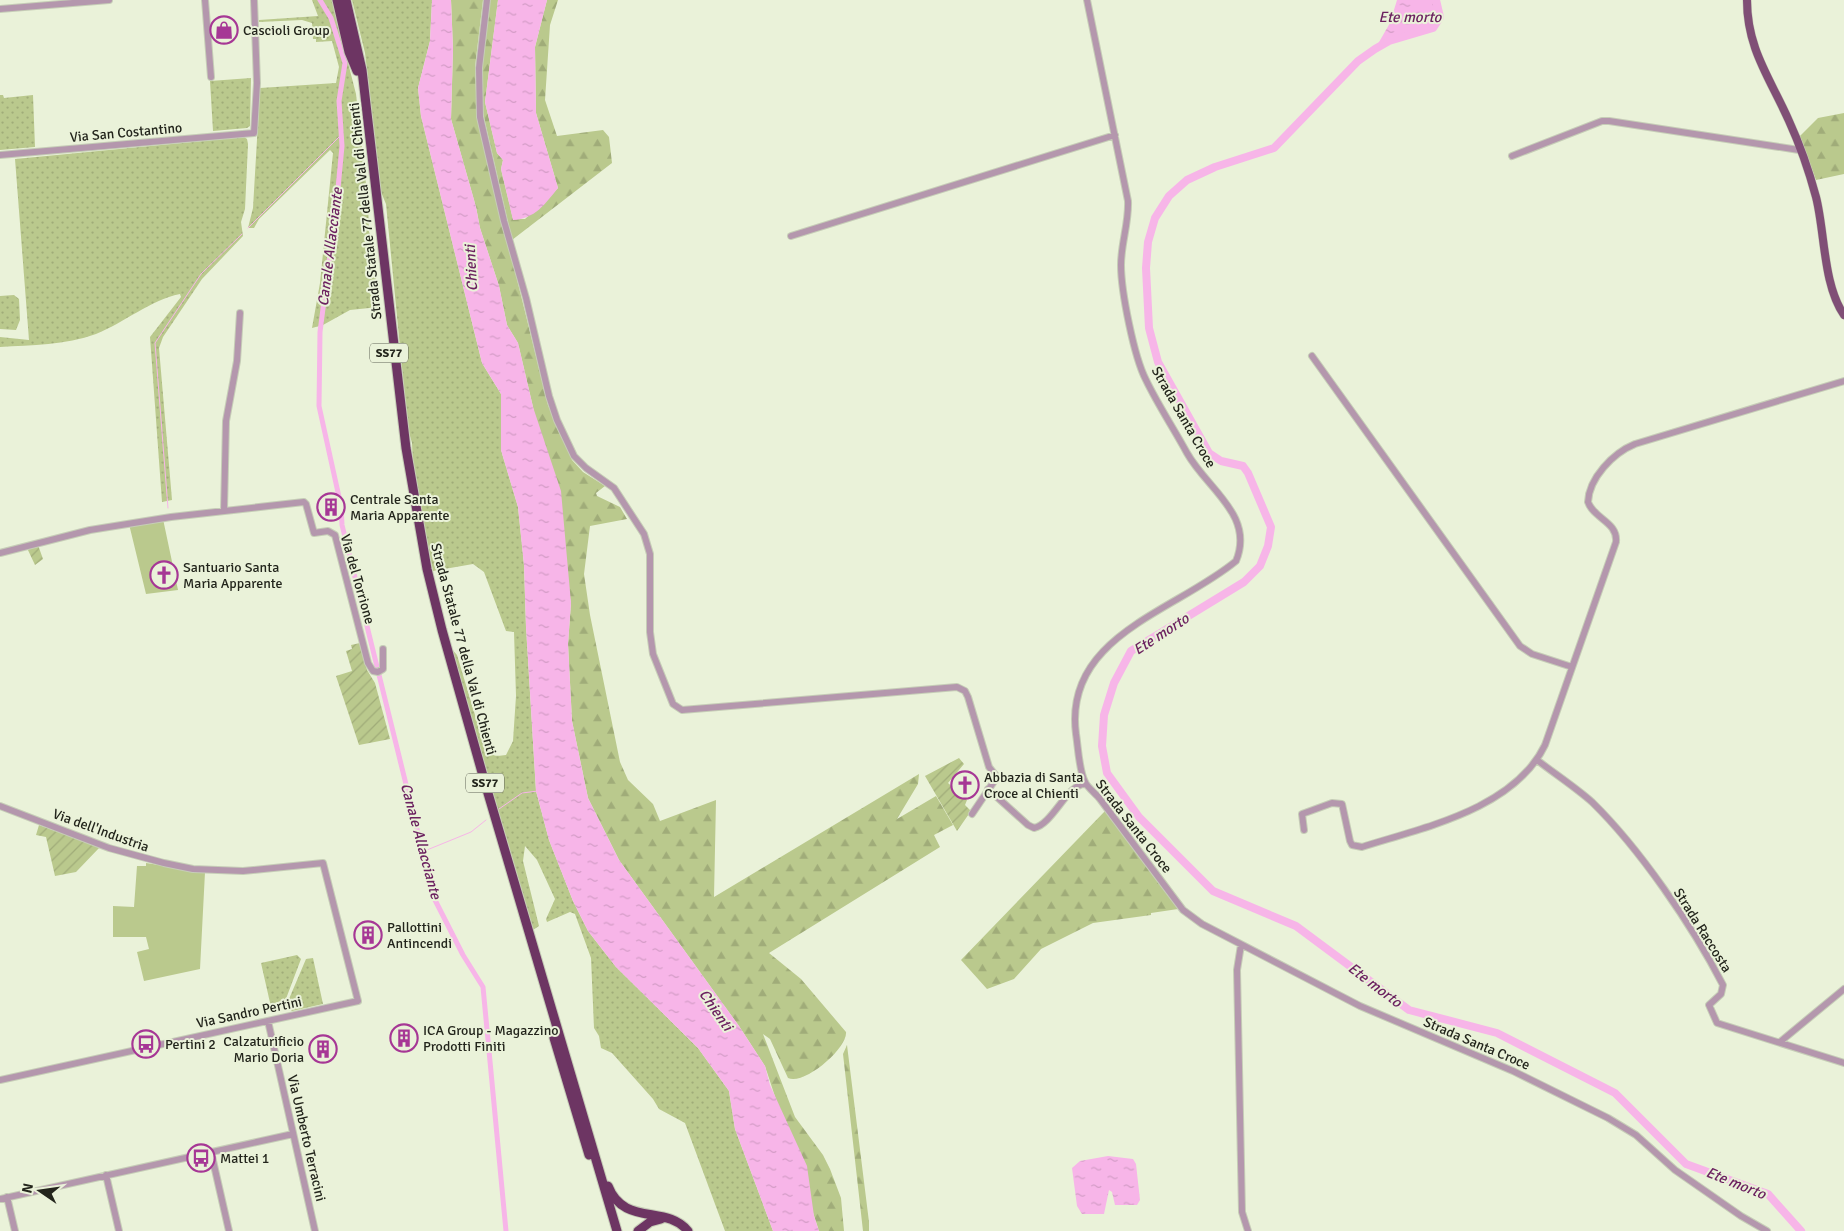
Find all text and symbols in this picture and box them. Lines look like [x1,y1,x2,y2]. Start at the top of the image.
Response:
water label: Ete morto [1379,8,1443,26]
shop icon: Cascioli Group [209,15,239,45]
place label: Cascioli Group [243,22,330,39]
street label: Strada Statale 77 della Val di Chienti [346,102,385,320]
street label: Via San Costantino [69,119,183,146]
water label: Canale Allacciante [314,185,346,307]
water label: Chienti [461,242,481,292]
road number: SS77 [370,343,408,362]
street label: Strada Santa Croce [1148,364,1219,471]
place label: Centrale Santa Maria Apparente [350,491,450,524]
building icon: Centrale Santa Maria Apparente [316,492,346,522]
street label: Via del Torrione [337,532,378,626]
street label: Strada Statale 77 della Val di Chienti [427,542,500,757]
place label: Santuario Santa Maria Apparente [183,559,283,592]
church icon: Santuario Santa Maria Apparente [149,560,179,590]
water label: Ete morto [1130,609,1193,659]
place label: Abbazia di Santa Croce al Chienti [984,769,1083,802]
church icon: Abbazia di Santa Croce al Chienti [950,770,980,800]
road number: SS77 [466,774,504,792]
street label: Strada Santa Croce [1092,776,1175,877]
water label: Canale Allacciante [397,781,446,902]
street label: Via dell'Industria [50,805,151,856]
street label: Strada Raccosta [1670,885,1735,976]
place label: Pallottini Antincendi [387,919,452,952]
building icon: Pallottini Antincendi [353,920,383,950]
water label: Ete morto [1345,959,1406,1012]
water label: Chienti [695,986,738,1036]
street label: Via Sandro Pertini [195,993,303,1032]
street label: Strada Santa Croce [1421,1013,1533,1074]
place label: ICA Group - Magazzino Prodotti Finiti [423,1022,559,1055]
building icon: ICA Group - Magazzino Prodotti Finiti [389,1023,419,1053]
bus stop icon: Pertini 2 [131,1029,161,1059]
place label: Calzaturificio Mario Doria [223,1033,304,1066]
building icon: Calzaturificio Mario Doria [308,1034,338,1064]
place label: Pertini 2 [165,1036,216,1053]
street label: Via Umberto Terracini [284,1073,329,1203]
bus stop icon: Mattei 1 [186,1143,216,1173]
place label: Mattei 1 [220,1150,269,1167]
water label: Ete morto [1704,1163,1770,1204]
north arrow [15,1166,65,1216]
text: N [18,1182,37,1195]

